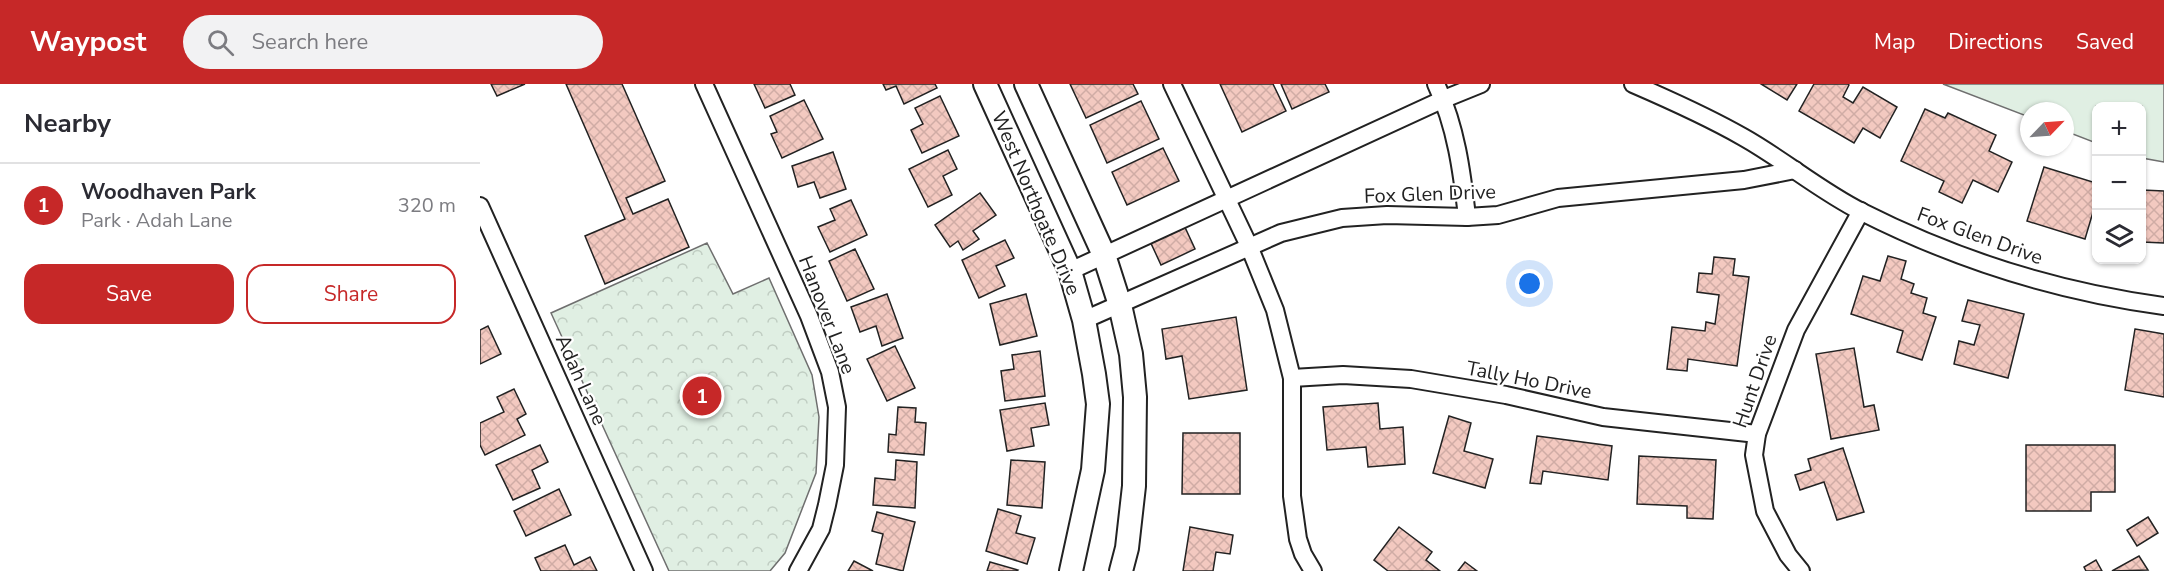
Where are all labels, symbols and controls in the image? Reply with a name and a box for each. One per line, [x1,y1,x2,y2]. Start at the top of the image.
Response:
search box [183,15,603,69]
text: Waypost [30,23,147,61]
icon: search [204,26,237,59]
text: Search here [252,27,368,57]
text: Map [1874,28,1915,56]
text: Directions [1948,28,2043,56]
text: Saved [2076,28,2134,56]
north arrow [2020,102,2074,156]
map controls [2092,102,2146,264]
button: + [2092,102,2146,156]
text: Nearby [24,106,111,141]
street label: West Northgate Drive [985,107,1087,299]
button: − [2092,156,2146,210]
text: Woodhaven Park [81,177,256,207]
street label: Fox Glen Drive [1364,178,1496,210]
text: 1 [38,192,50,219]
text: 320 m [398,192,456,219]
street label: Fox Glen Drive [1913,201,2047,271]
text: Park · Adah Lane [81,207,232,234]
button: layers [2092,210,2146,264]
street label: Hanover Lane [792,252,862,378]
button: Save [24,264,234,324]
button: Share [246,264,456,324]
your location [1515,269,1544,298]
street label: Adah Lane [549,330,613,430]
street label: Hunt Drive [1726,331,1784,431]
street label: Tally Ho Drive [1464,355,1594,405]
pin: 1 [682,374,722,418]

